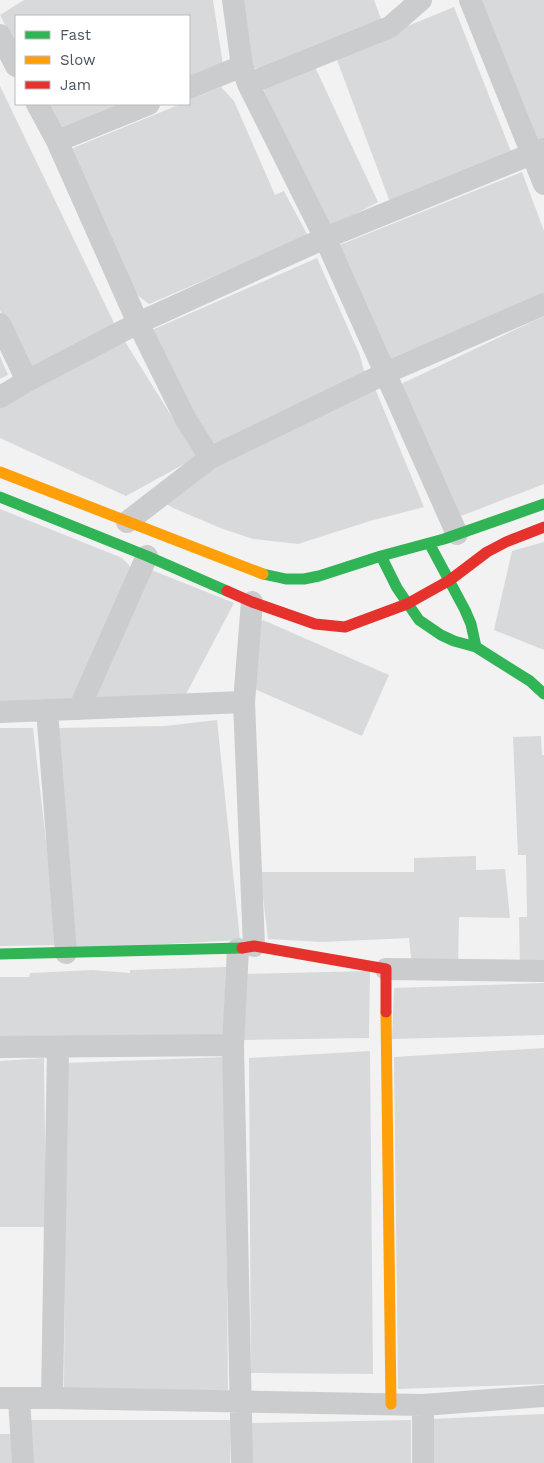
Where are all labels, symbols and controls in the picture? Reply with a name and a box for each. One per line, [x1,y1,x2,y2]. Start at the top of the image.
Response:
legend [15,15,190,105]
text: Fast [60,26,92,44]
text: Slow [60,51,96,69]
text: Jam [60,76,91,94]

